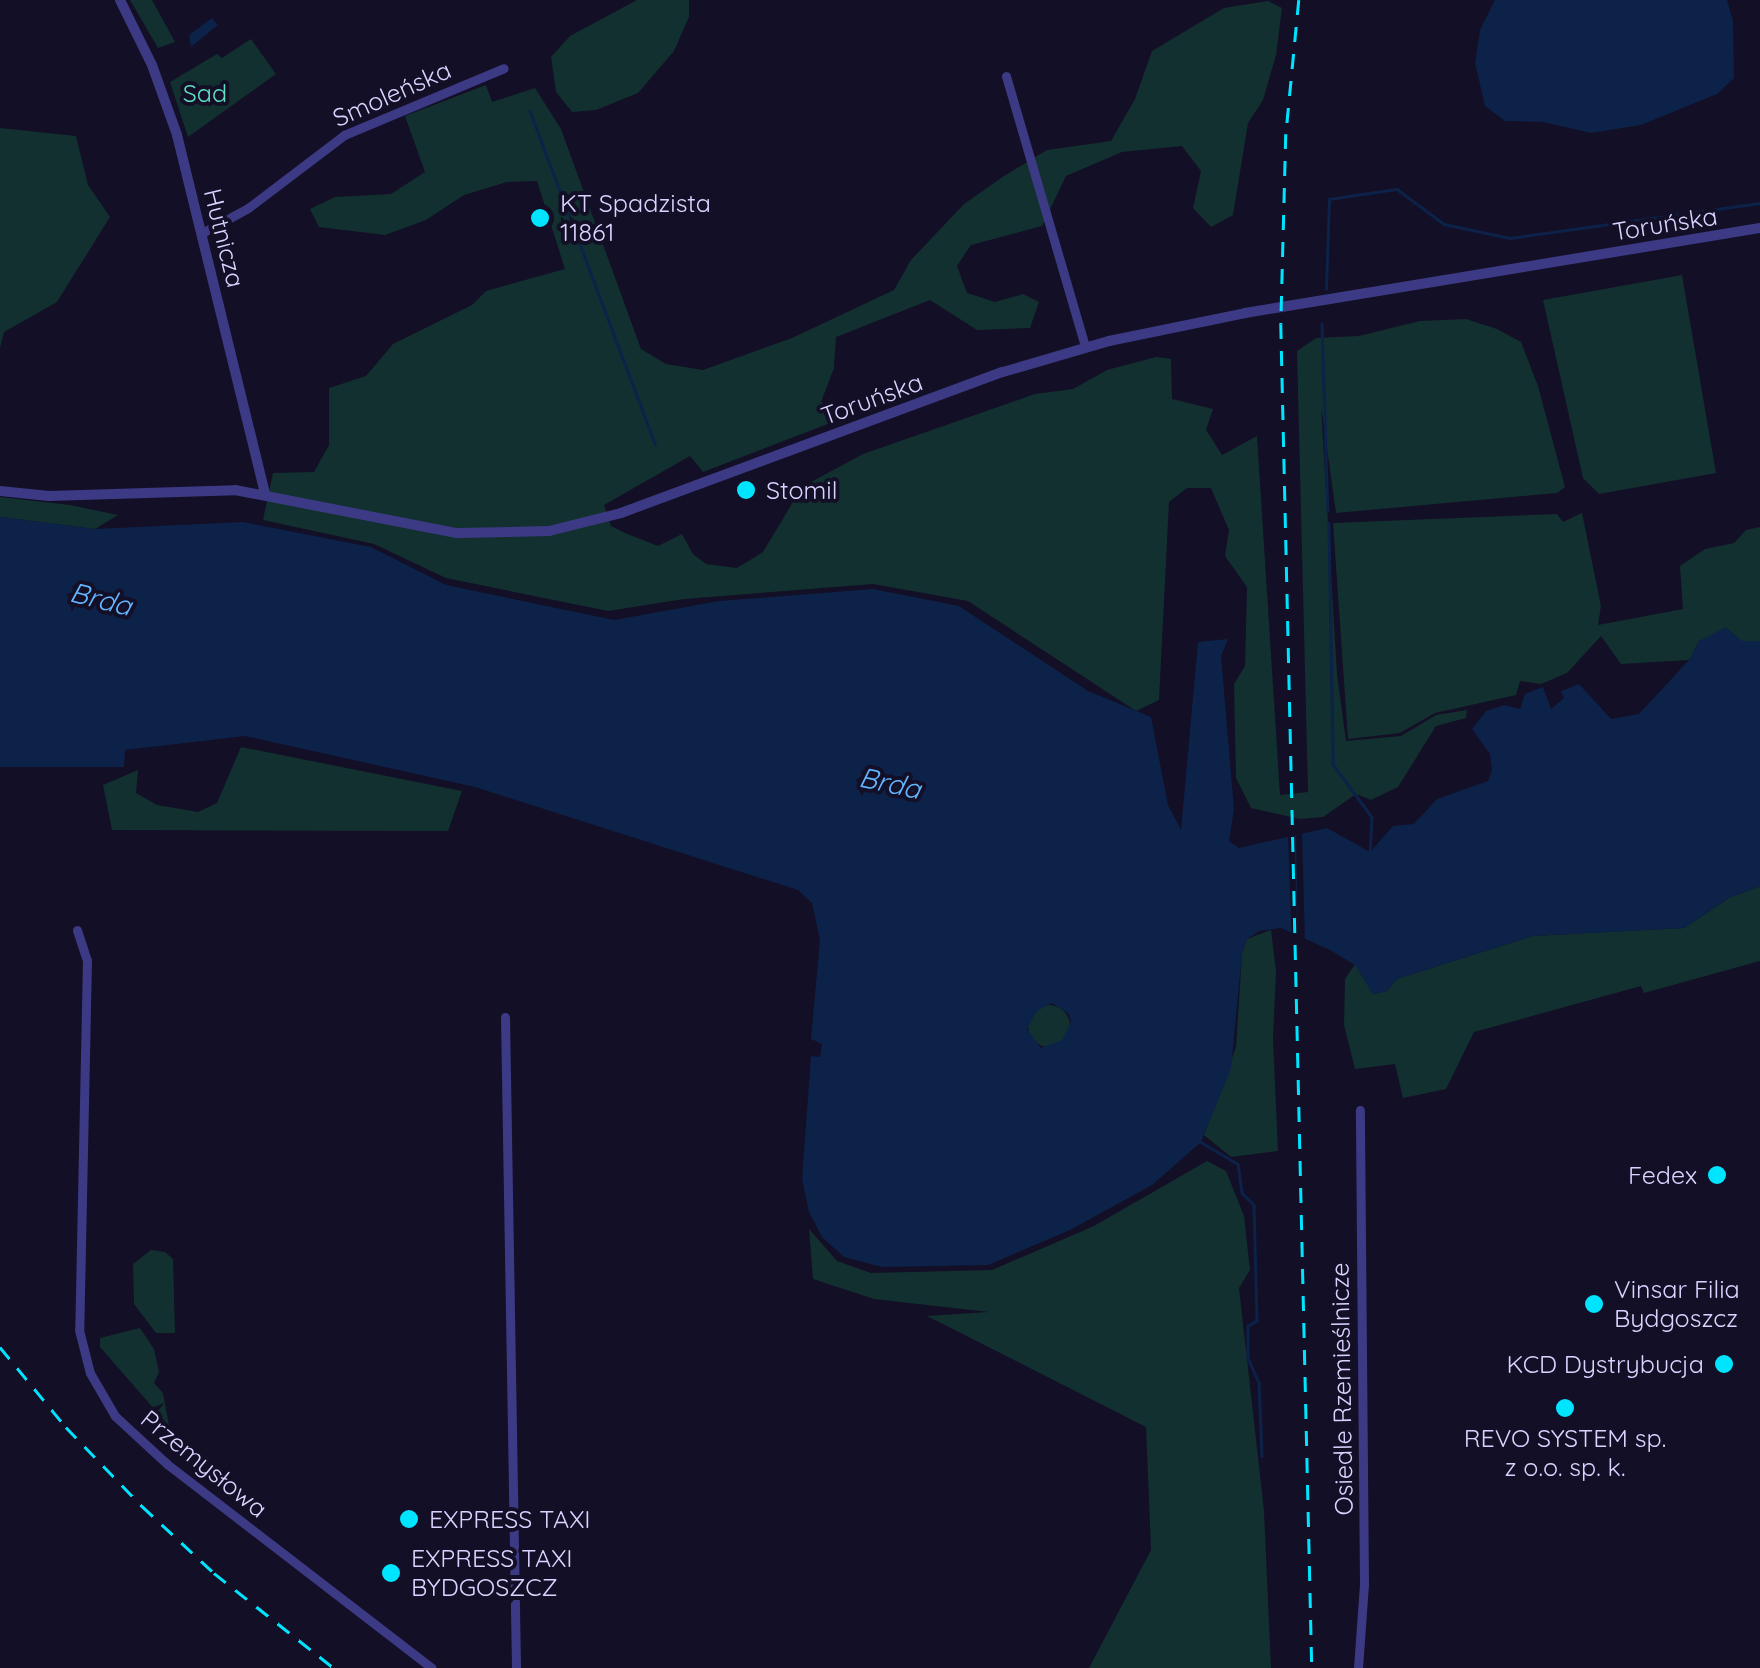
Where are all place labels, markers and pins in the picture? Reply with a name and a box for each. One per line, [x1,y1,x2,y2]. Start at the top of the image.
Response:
place label: KT Spadzista 11861 [560,189,711,248]
marker: KT Spadzista 11861 [529,207,551,229]
place label: Stomil [766,475,837,505]
marker: Stomil [735,479,757,501]
place label: Fedex [1628,1160,1697,1190]
marker: Fedex [1706,1164,1728,1186]
place label: Vinsar Filia Bydgoszcz [1614,1275,1740,1334]
marker: Vinsar Filia Bydgoszcz [1583,1293,1605,1315]
place label: KCD Dystrybucja [1507,1349,1704,1379]
marker: KCD Dystrybucja [1713,1353,1735,1375]
marker: REVO SYSTEM sp. z o.o. sp. k. [1554,1397,1576,1419]
place label: REVO SYSTEM sp. z o.o. sp. k. [1464,1424,1666,1483]
place label: EXPRESS TAXI [429,1504,591,1534]
marker: EXPRESS TAXI [398,1508,420,1530]
place label: EXPRESS TAXI BYDGOSZCZ [411,1544,573,1603]
marker: EXPRESS TAXI BYDGOSZCZ [380,1562,402,1584]

